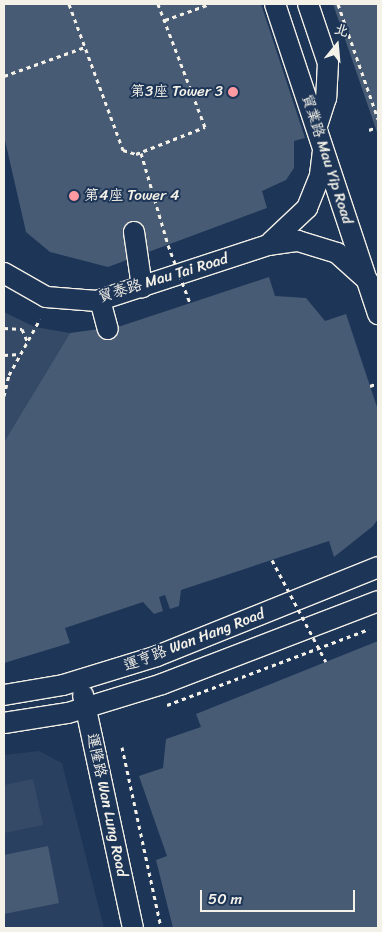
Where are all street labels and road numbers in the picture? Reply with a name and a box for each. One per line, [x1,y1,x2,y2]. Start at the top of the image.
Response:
street label: 貿業路 Mau Yip Road [297,91,357,227]
street label: 貿泰路 Mau Tai Road [96,250,230,306]
street label: 運亨路 Wan Hang Road [121,605,267,675]
street label: 運隆路 Wan Lung Road [83,731,131,879]

